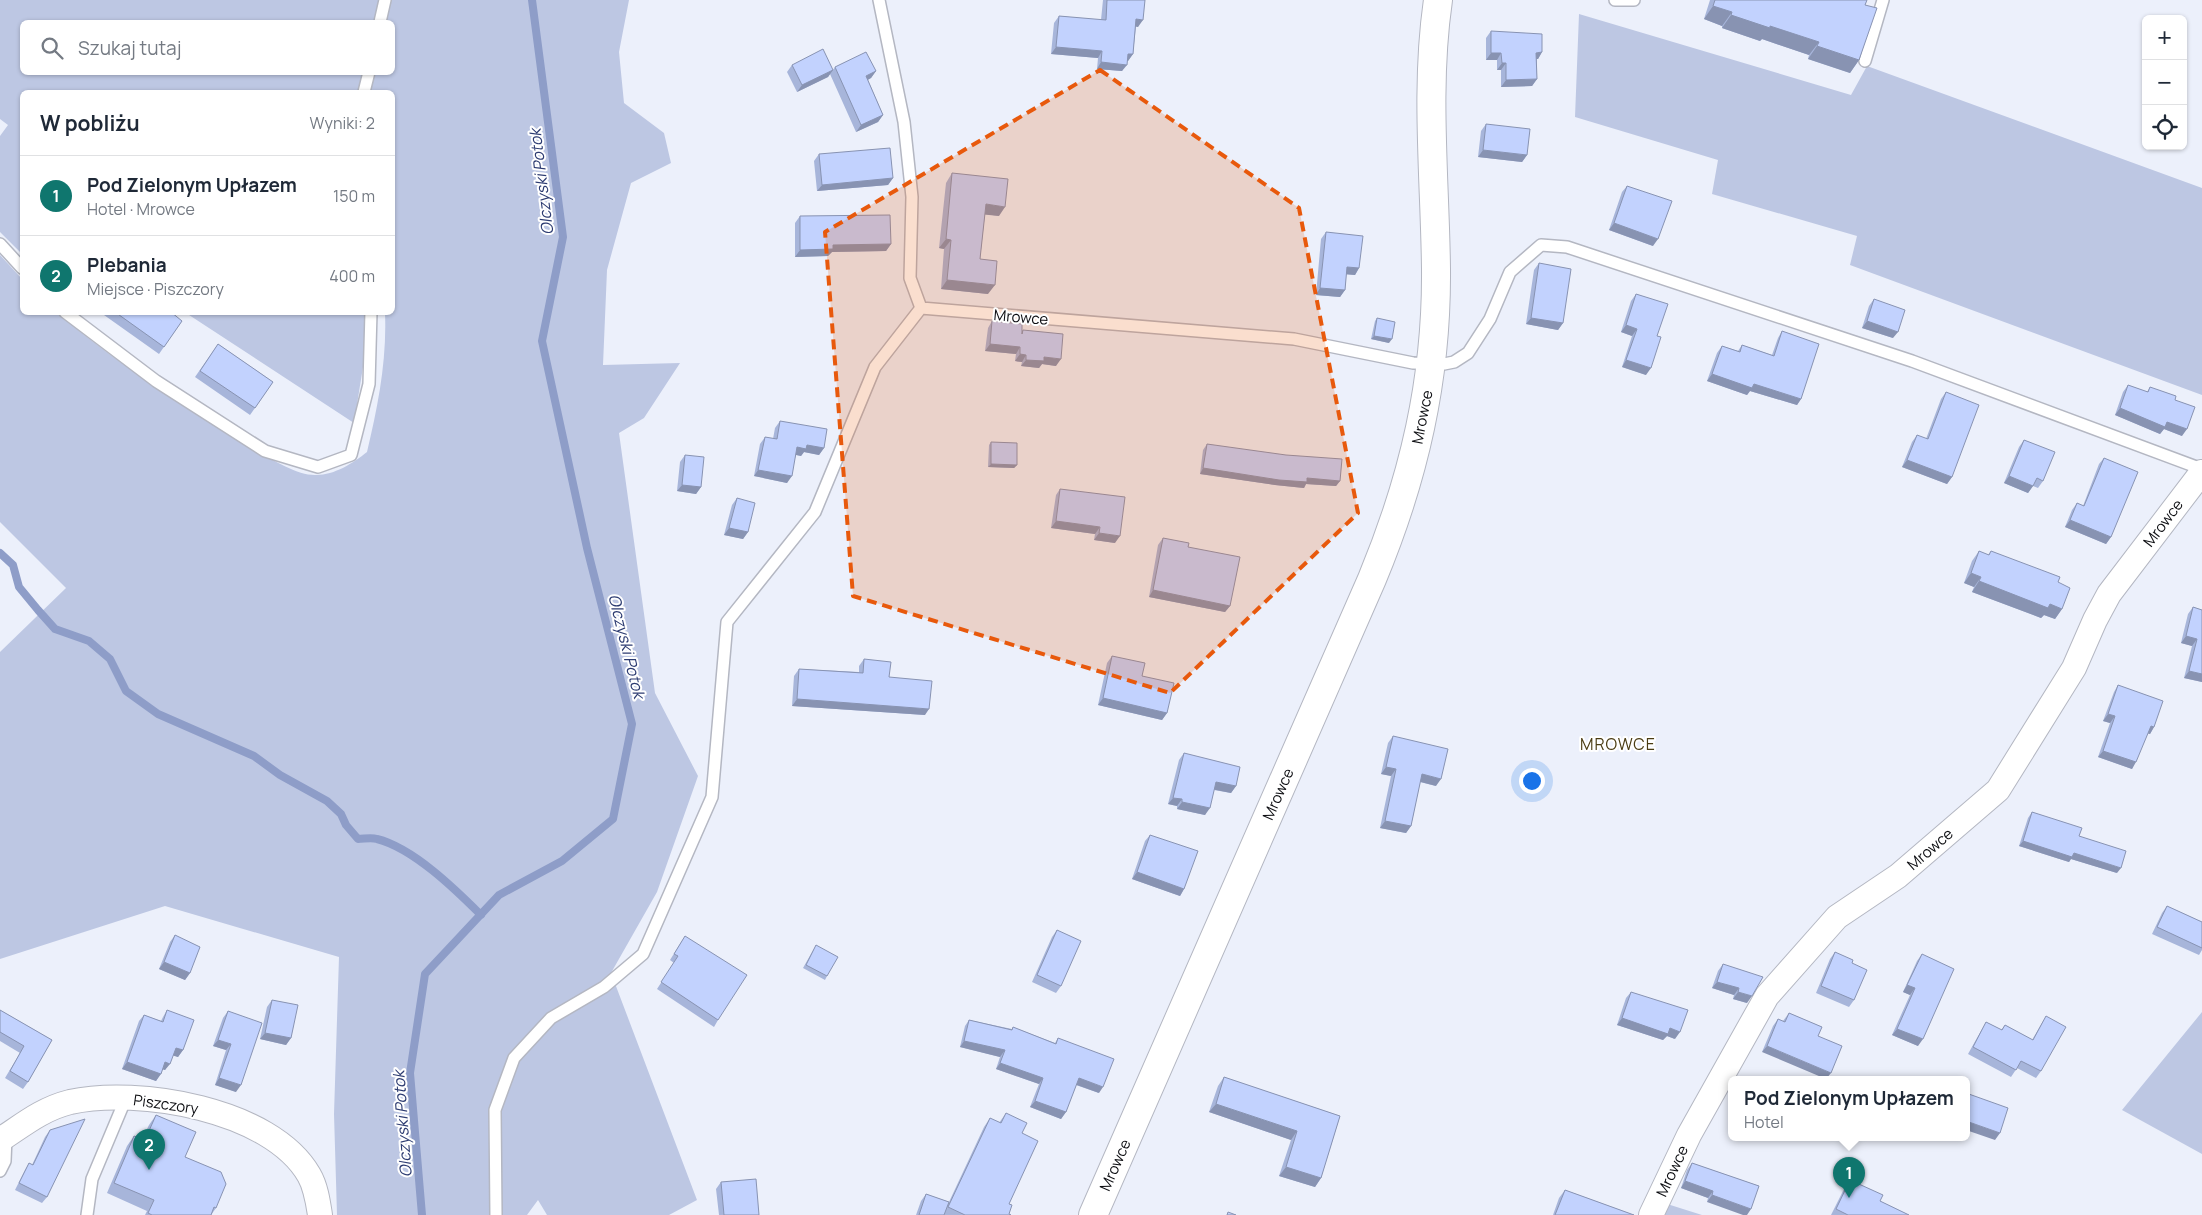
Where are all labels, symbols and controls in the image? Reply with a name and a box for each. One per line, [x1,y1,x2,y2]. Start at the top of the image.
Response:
map controls [2142,15,2187,150]
button: + [2142,15,2187,60]
search box [20,20,395,75]
icon: search [38,34,66,62]
text: Szukaj tutaj [78,35,181,61]
button: − [2142,60,2187,105]
button: locate [2142,105,2187,150]
text: W pobliżu [40,109,140,137]
text: Wyniki: 2 [310,112,375,134]
water label: Olczyski Potok [523,126,558,236]
text: Pod Zielonym Upłazem [87,172,297,198]
text: 1 [52,185,60,207]
text: 150 m [333,185,375,207]
text: Hotel · Mrowce [87,198,195,220]
text: Plebania [87,252,167,278]
text: 2 [51,265,61,287]
text: 400 m [329,265,375,287]
text: Miejsce · Piszczory [87,278,224,300]
street label: Mrowce [993,304,1049,330]
street label: Mrowce [1406,388,1438,446]
street label: Mrowce [2138,495,2188,551]
water label: Olczyski Potok [603,592,651,702]
district label: MROWCE [1580,733,1656,755]
street label: Mrowce [1257,765,1299,823]
your location [1519,768,1545,794]
street label: Mrowce [1903,823,1958,875]
water label: Olczyski Potok [387,1068,417,1178]
popup [1728,1076,1970,1141]
text: Pod Zielonym Upłazem [1744,1085,1954,1111]
street label: Piszczory [132,1089,200,1119]
text: Hotel [1744,1111,1784,1133]
pin: 2 [133,1129,165,1170]
street label: Mrowce [1094,1136,1136,1194]
street label: Mrowce [1651,1142,1693,1200]
pin: 1 [1833,1157,1865,1198]

